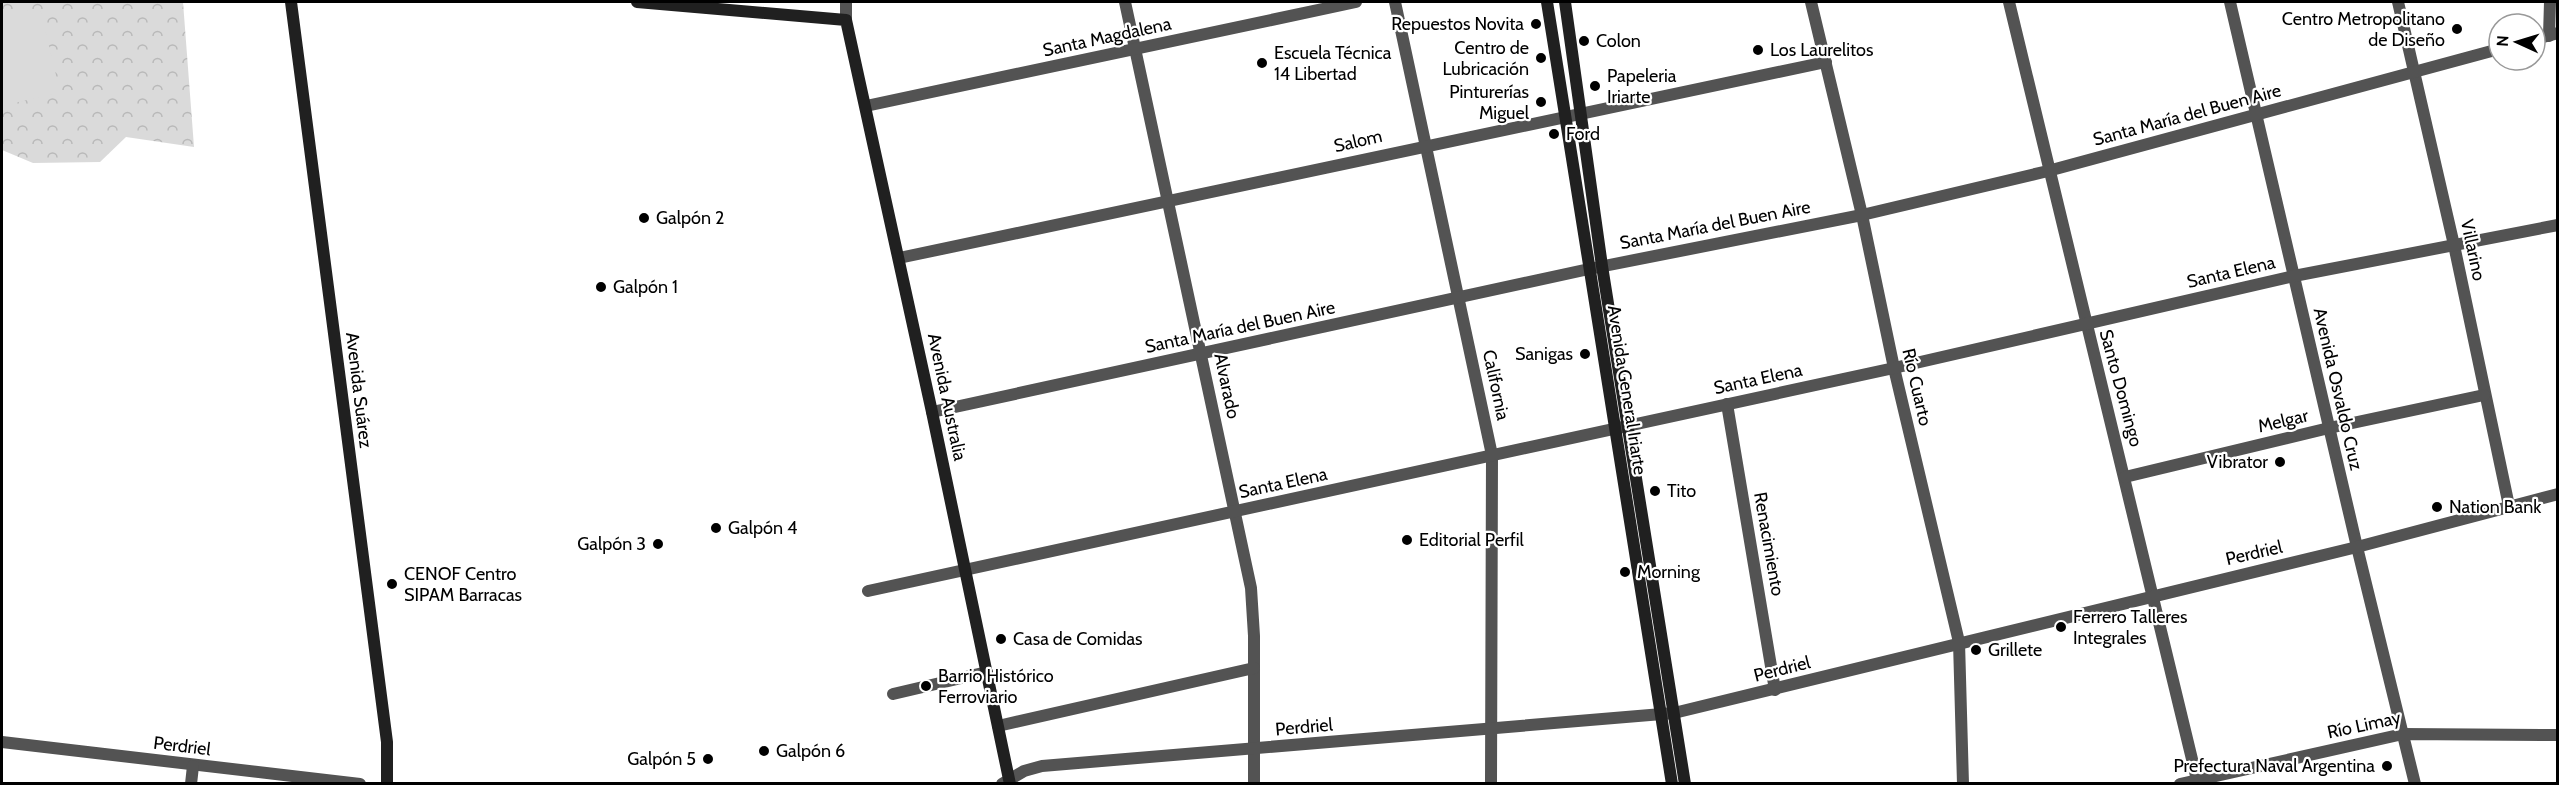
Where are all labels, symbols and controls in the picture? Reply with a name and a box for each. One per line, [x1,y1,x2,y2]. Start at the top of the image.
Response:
place label: Centro Metropolitano de Diseño [2282,8,2445,51]
north arrow [2487,12,2547,72]
street label: Santa Magdalena [1041,13,1174,61]
place label: Repuestos Novita [1391,13,1524,35]
marker: Repuestos Novita [1529,17,1543,31]
marker: Centro Metropolitano de Diseño [2450,22,2464,36]
place label: Colon [1596,30,1641,52]
marker: Colon [1577,34,1591,48]
text: N [2493,35,2512,47]
place label: Centro de Lubricación [1442,37,1529,80]
place label: Los Laurelitos [1770,39,1873,61]
place label: Escuela Técnica 14 Libertad [1274,42,1392,85]
marker: Los Laurelitos [1751,43,1765,57]
marker: Centro de Lubricación [1534,51,1548,65]
marker: Escuela Técnica 14 Libertad [1255,56,1269,70]
place label: Papeleria Iriarte [1607,65,1677,108]
marker: Papeleria Iriarte [1588,79,1602,93]
street label: Santa María del Buen Aire [2091,79,2283,151]
place label: Pinturerías Miguel [1449,81,1530,124]
marker: Pinturerías Miguel [1534,95,1548,109]
place label: Ford [1566,123,1600,145]
street label: Salom [1332,125,1384,157]
marker: Ford [1547,127,1561,141]
street label: Santa María del Buen Aire [1618,196,1812,254]
place label: Galpón 2 [656,207,724,229]
marker: Galpón 2 [637,211,651,225]
street label: Villarino [2456,217,2490,283]
street label: Santa Elena [2185,251,2278,293]
place label: Galpón 1 [613,276,678,298]
marker: Galpón 1 [594,280,608,294]
street label: Santa María del Buen Aire [1143,296,1337,358]
street label: Avenida General Iriarte [1603,304,1651,476]
street label: Avenida Osvaldo Cruz [2309,306,2368,473]
street label: Santo Domingo [2095,327,2147,449]
street label: Avenida Suárez [341,331,377,450]
street label: Avenida Australia [923,331,971,463]
place label: Sanigas [1515,343,1573,365]
street label: Río Cuarto [1897,346,1937,428]
marker: Sanigas [1578,347,1592,361]
street label: California [1478,348,1514,423]
street label: Alvarado [1209,351,1245,421]
street label: Santa Elena [1712,359,1805,399]
street label: Melgar [2256,404,2311,437]
place label: Vibrator [2207,451,2268,473]
marker: Vibrator [2273,455,2287,469]
street label: Santa Elena [1237,463,1330,503]
place label: Tito [1667,480,1696,502]
marker: Tito [1648,484,1662,498]
street label: Renacimiento [1749,490,1789,598]
place label: Nation Bank [2449,496,2542,518]
marker: Nation Bank [2430,500,2444,514]
place label: Galpón 4 [728,517,797,539]
marker: Galpón 4 [709,521,723,535]
place label: Editorial Perfil [1419,529,1525,551]
place label: Galpón 3 [577,533,646,555]
marker: Editorial Perfil [1400,533,1414,547]
street label: Perdriel [2223,536,2285,570]
marker: Galpón 3 [651,537,665,551]
place label: Morning [1637,561,1701,583]
place label: CENOF Centro SIPAM Barracas [404,563,522,606]
marker: Morning [1618,565,1632,579]
marker: CENOF Centro SIPAM Barracas [385,577,399,591]
place label: Ferrero Talleres Integrales [2073,606,2187,649]
marker: Ferrero Talleres Integrales [2054,620,2068,634]
place label: Casa de Comidas [1013,628,1143,650]
marker: Casa de Comidas [994,632,1008,646]
place label: Grillete [1988,639,2042,661]
marker: Grillete [1969,643,1983,657]
street label: Perdriel [1751,651,1813,687]
place label: Barrio Histórico Ferroviario [938,665,1054,708]
marker: Barrio Histórico Ferroviario [919,679,933,693]
street label: Río Limay [2325,706,2403,744]
street label: Perdriel [1274,713,1334,740]
street label: Perdriel [152,732,213,761]
place label: Galpón 6 [776,740,845,762]
marker: Galpón 6 [757,744,771,758]
place label: Galpón 5 [627,748,696,770]
marker: Galpón 5 [701,752,715,766]
place label: Prefectura Naval Argentina [2173,755,2375,777]
marker: Prefectura Naval Argentina [2380,759,2394,773]

